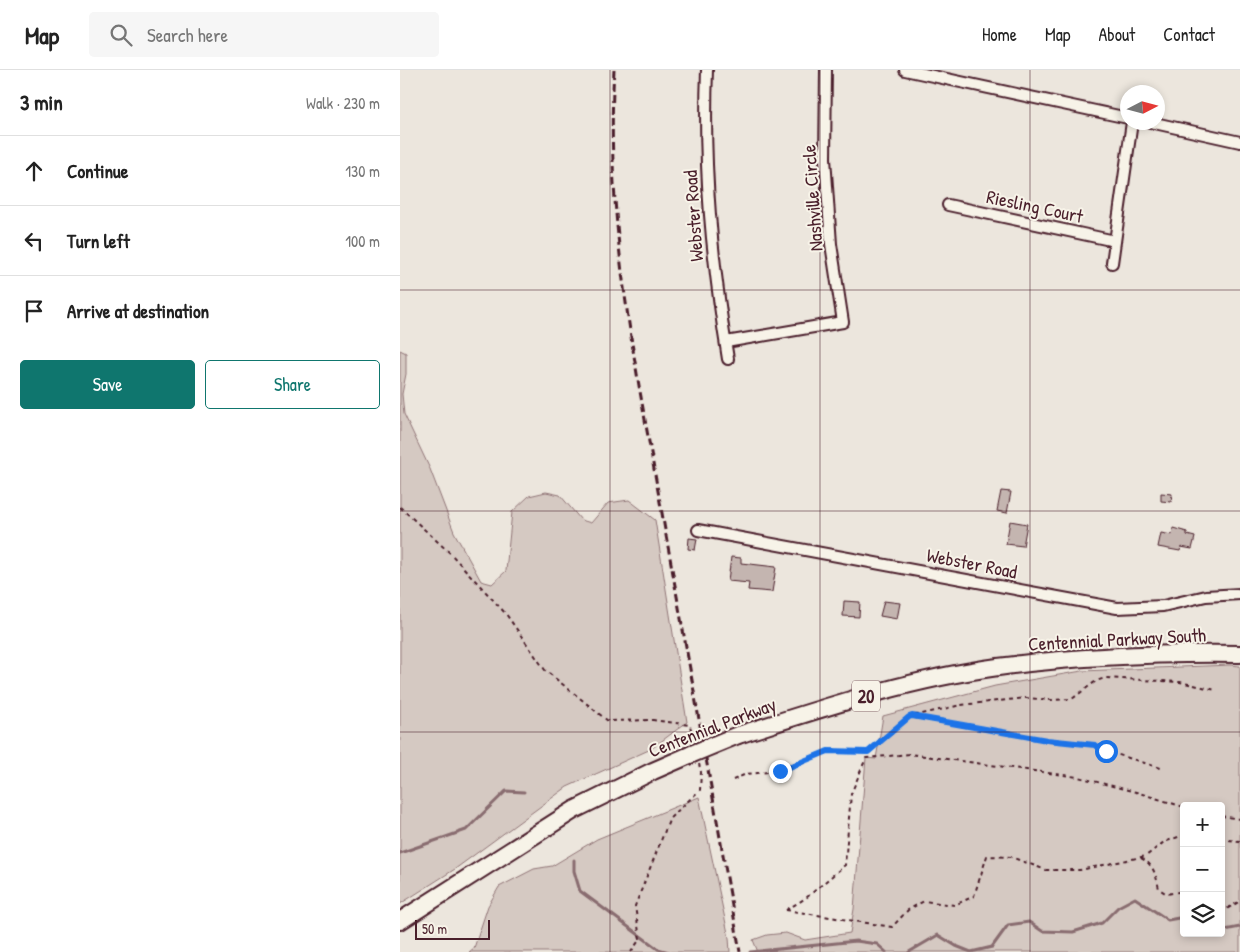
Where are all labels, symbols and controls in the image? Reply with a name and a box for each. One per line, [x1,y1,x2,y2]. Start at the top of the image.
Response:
search box [89,12,439,57]
text: Map [25,19,59,51]
icon: search [107,21,135,49]
text: Search here [147,22,228,48]
text: Home [982,22,1017,47]
text: Map [1045,22,1070,47]
text: About [1098,22,1135,47]
text: Contact [1163,22,1215,47]
north arrow [1120,85,1165,130]
text: 3 min [20,88,63,117]
text: Walk · 230 m [306,92,380,114]
street label: Nashville Circle [795,143,829,252]
icon: ahead [20,157,48,185]
text: Continue [67,158,128,184]
text: 130 m [345,160,380,182]
street label: Webster Road [677,169,709,262]
street label: Riesling Court [984,183,1086,229]
icon: left [20,227,48,255]
text: Turn left [67,228,130,254]
text: 100 m [345,230,380,252]
icon: arrive [20,297,48,325]
text: Arrive at destination [67,298,209,324]
button: Save [20,360,195,409]
button: Share [205,360,380,409]
street label: Webster Road [925,542,1020,585]
street label: Centennial Parkway South [1027,621,1207,657]
road number: 20 [852,680,880,712]
street label: Centennial Parkway [644,691,780,763]
route start [1095,740,1118,763]
route end [769,760,792,783]
map controls [1180,802,1225,937]
button: + [1180,802,1225,847]
button: − [1180,847,1225,892]
button: layers [1180,892,1225,937]
scale bar [415,917,490,940]
text: 50 m [422,919,447,938]

